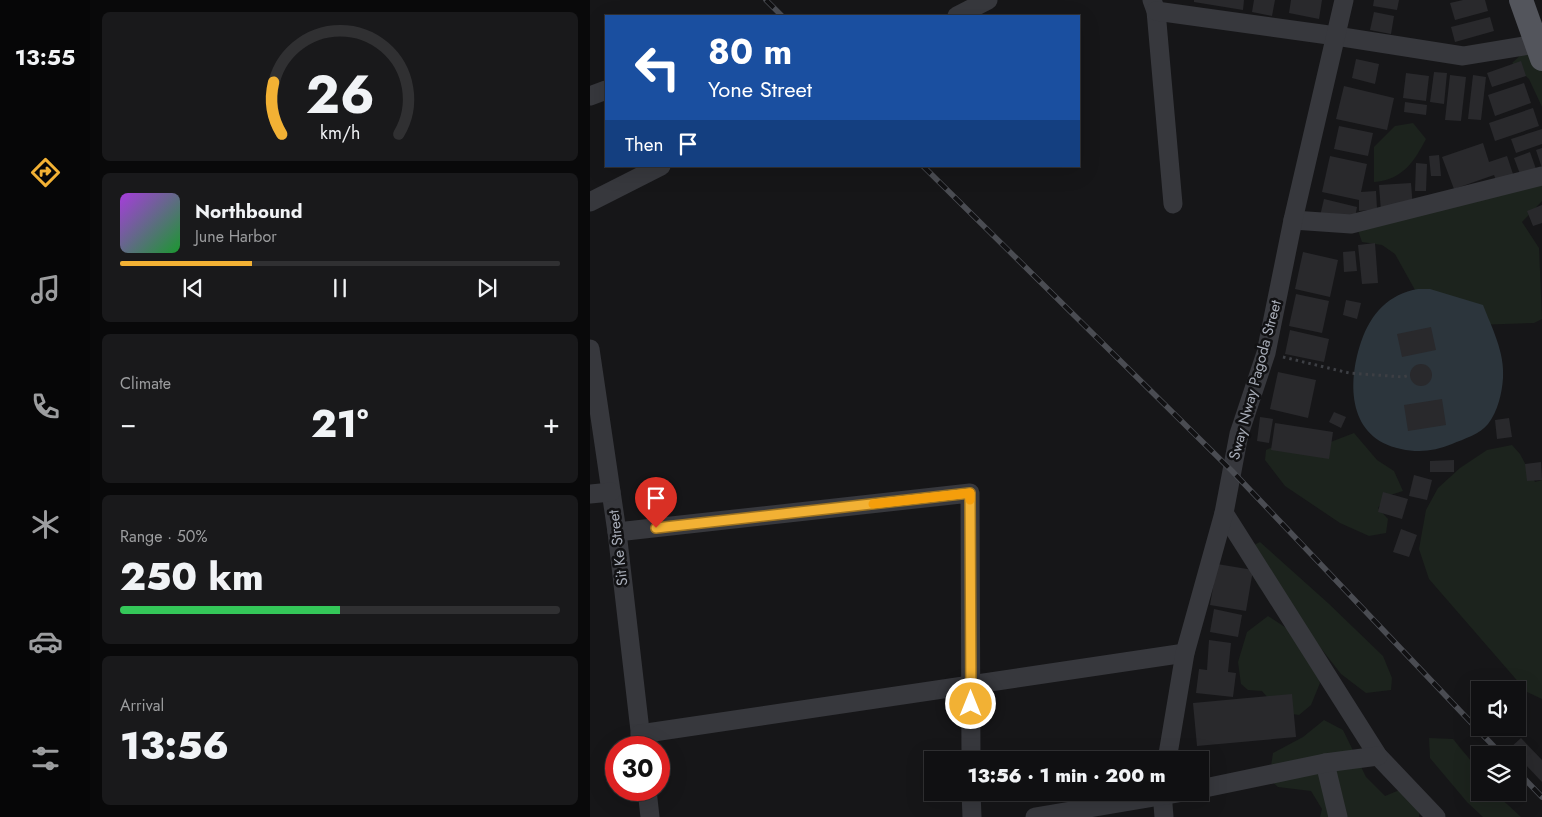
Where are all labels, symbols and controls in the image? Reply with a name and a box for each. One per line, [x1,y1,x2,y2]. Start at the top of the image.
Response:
text: 80 m [708,27,792,77]
icon: left [625,35,690,100]
text: 13:55 [15,41,75,73]
text: 26 [306,57,374,133]
text: Yone Street [708,73,812,105]
text: km/h [320,120,360,146]
icon: arrive [674,130,702,158]
text: Then [625,131,664,158]
icon: directions [28,155,63,190]
text: Northbound [195,198,302,225]
text: June Harbor [195,225,277,248]
icon: music [28,272,63,307]
icon: previous [179,274,207,302]
icon: pause [326,274,354,302]
icon: next [473,274,501,302]
street label: Sway Nway Pagoda Street [1223,297,1287,462]
text: Climate [120,372,171,395]
icon: phone [28,389,63,424]
text: 21° [311,396,368,451]
text: − [120,403,137,444]
text: + [543,403,560,444]
pin [635,477,677,528]
icon: arrive [642,484,670,512]
icon: climate [28,507,63,542]
street label: Sit Ke Street [602,508,634,587]
text: Range · 50% [120,525,207,548]
text: 250 km [120,549,264,604]
icon: car [28,624,63,659]
position arrow [944,677,996,729]
map controls [1471,681,1526,801]
button: sound [1471,681,1526,736]
text: Arrival [120,694,164,717]
text: 13:56 [120,718,229,773]
speed limit sign: 30 [605,736,670,801]
icon: filters [28,741,63,776]
button: layers [1471,746,1526,801]
text: 13:56 · 1 min · 200 m [967,762,1166,789]

